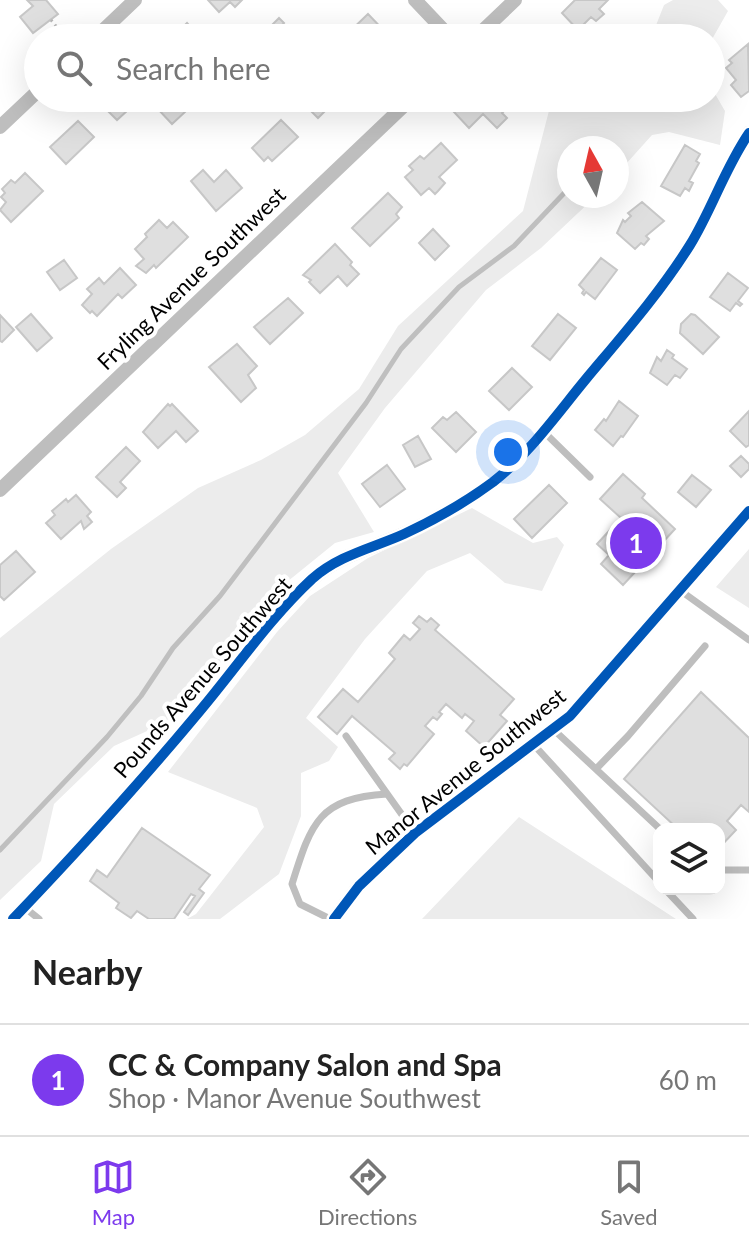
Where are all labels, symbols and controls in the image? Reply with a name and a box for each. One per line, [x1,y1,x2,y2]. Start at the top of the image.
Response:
search box [24,24,725,112]
icon: search [52,46,96,90]
text: Search here [116,50,271,86]
north arrow [557,136,629,208]
street label: Fryling Avenue Southwest [91,181,291,375]
your location [488,432,528,472]
pin: 1 [610,513,662,573]
street label: Pounds Avenue Southwest [107,571,297,783]
street label: Manor Avenue Southwest [360,682,571,860]
map controls [653,823,725,895]
button: layers [653,823,725,895]
text: Nearby [32,951,143,992]
text: CC & Company Salon and Spa [108,1046,502,1082]
text: 1 [50,1064,66,1096]
text: 60 m [659,1064,717,1096]
text: Shop · Manor Avenue Southwest [108,1082,481,1114]
tab: Map [91,1155,135,1230]
tab: Directions [318,1155,417,1230]
tab: Saved [600,1155,658,1230]

